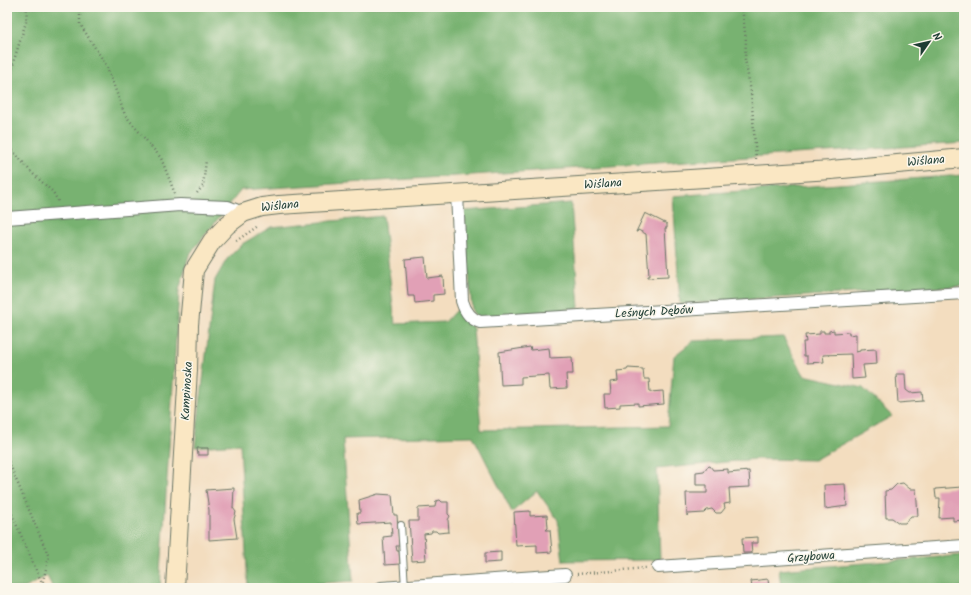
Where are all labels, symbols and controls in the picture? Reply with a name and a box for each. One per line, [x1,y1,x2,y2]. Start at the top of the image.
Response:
north arrow [909,22,949,62]
text: N [927,29,946,45]
street label: Wiślana [906,150,946,172]
street label: Wiślana [583,173,623,195]
street label: Wiślana [260,195,300,217]
street label: Leśnych Dębów [614,300,695,324]
street label: Kampinoska [176,361,198,421]
street label: Grzybowa [787,546,836,568]

